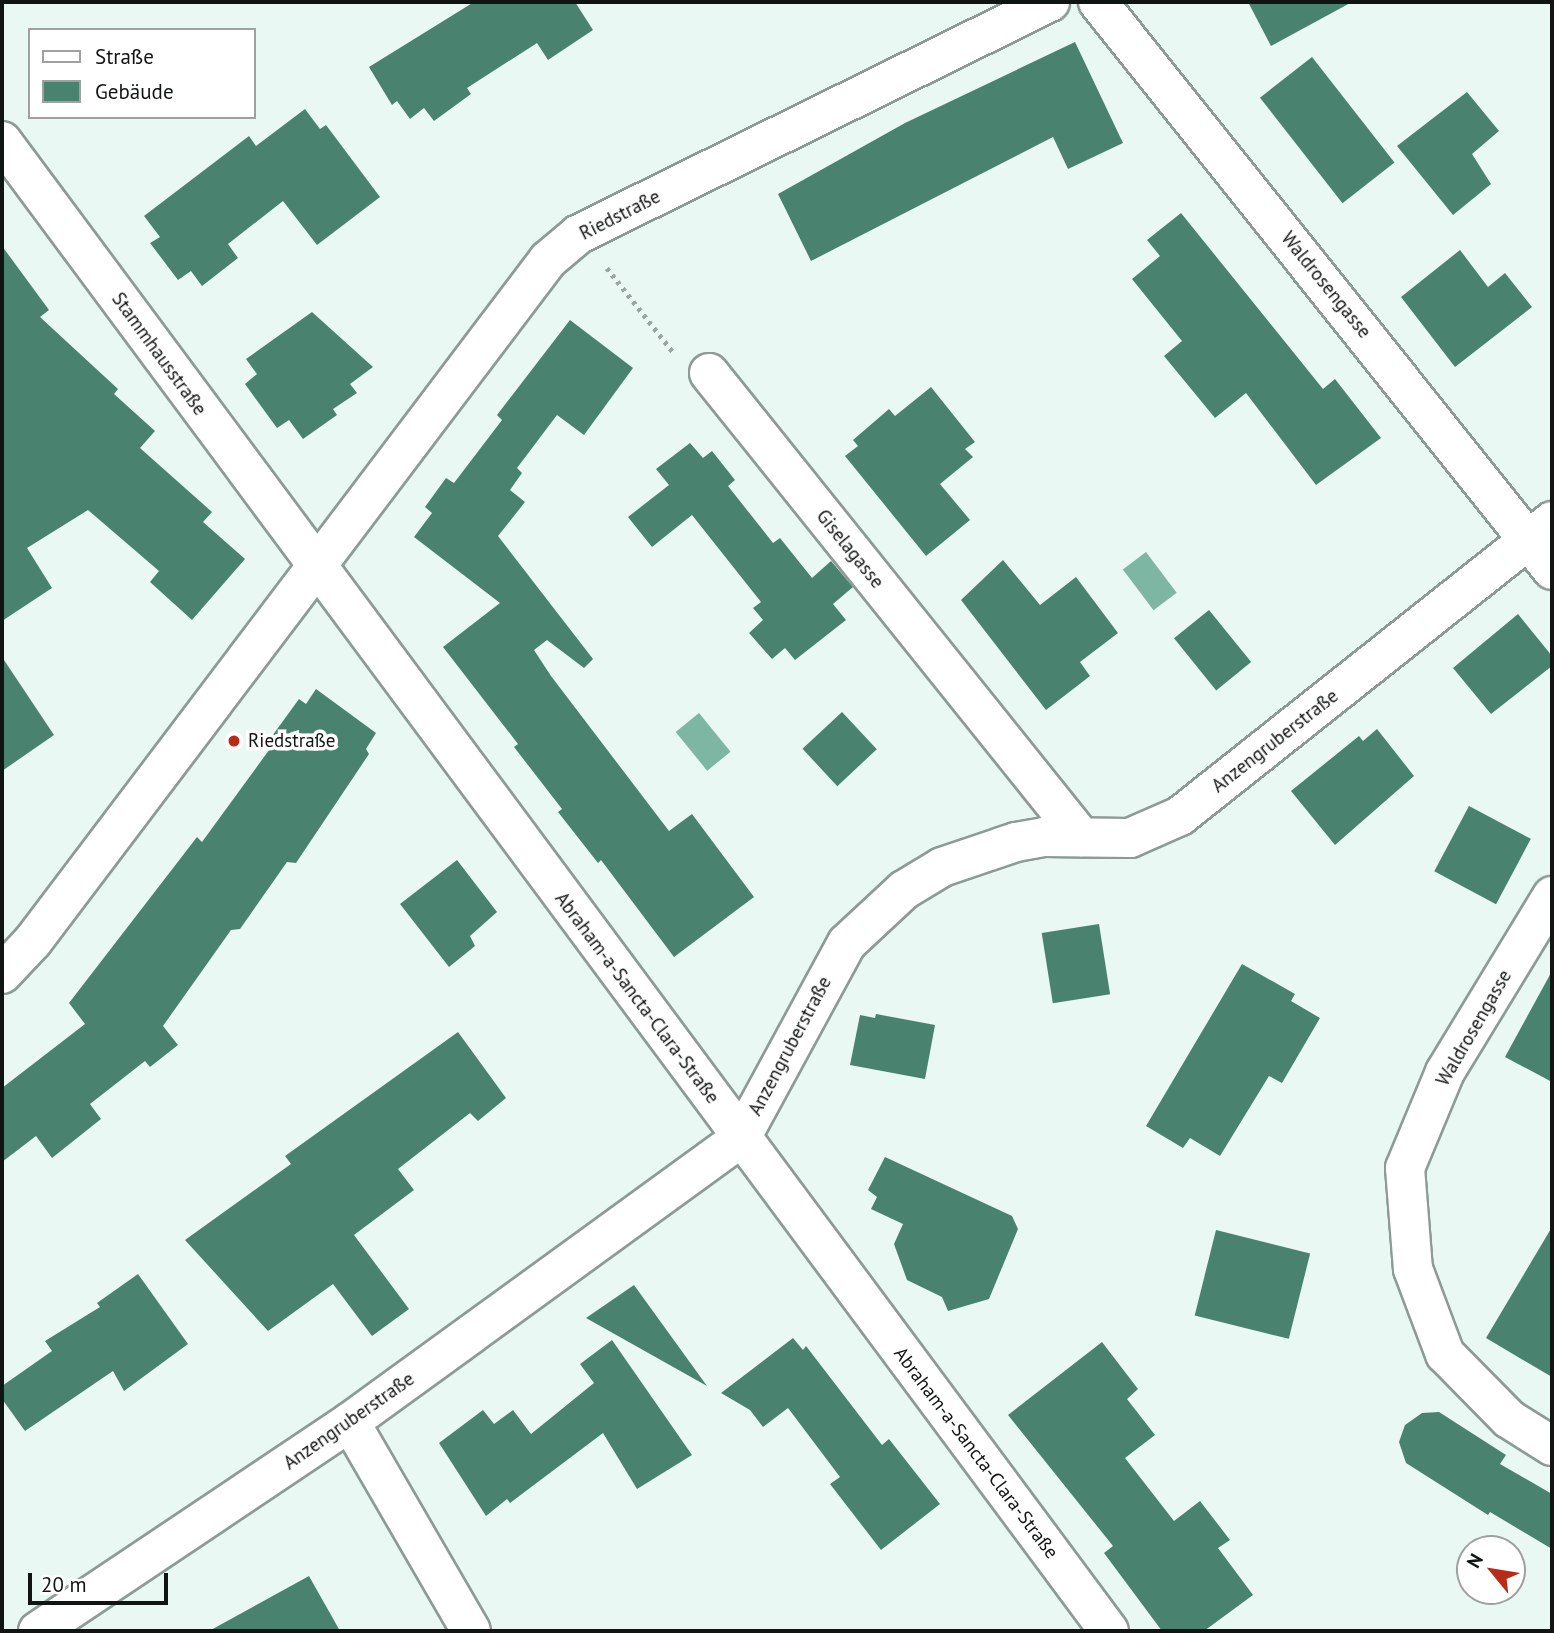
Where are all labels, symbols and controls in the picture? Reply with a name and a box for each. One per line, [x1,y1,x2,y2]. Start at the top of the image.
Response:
legend [28,28,256,119]
text: Straße [95,43,154,70]
text: Gebäude [95,78,174,105]
street label: Riedstraße [576,185,664,245]
street label: Waldrosengasse [1276,227,1376,343]
street label: Stammhausstraße [107,288,211,420]
street label: Giselagasse [811,505,889,593]
street label: Anzengruberstraße [1207,685,1343,797]
place label: Riedstraße [248,730,335,752]
marker: Riedstraße [226,733,242,749]
street label: Abraham-a-Sancta-Clara-Straße [550,888,724,1108]
street label: Waldrosengasse [1432,966,1516,1090]
street label: Anzengruberstraße [744,973,836,1119]
street label: Abraham-a-Sancta-Clara-Straße [889,1343,1063,1563]
street label: Anzengruberstraße [279,1367,419,1475]
north arrow [1456,1535,1526,1605]
text: N [1461,1549,1488,1572]
scale bar [32,1560,172,1604]
text: 20 m [41,1571,87,1598]

